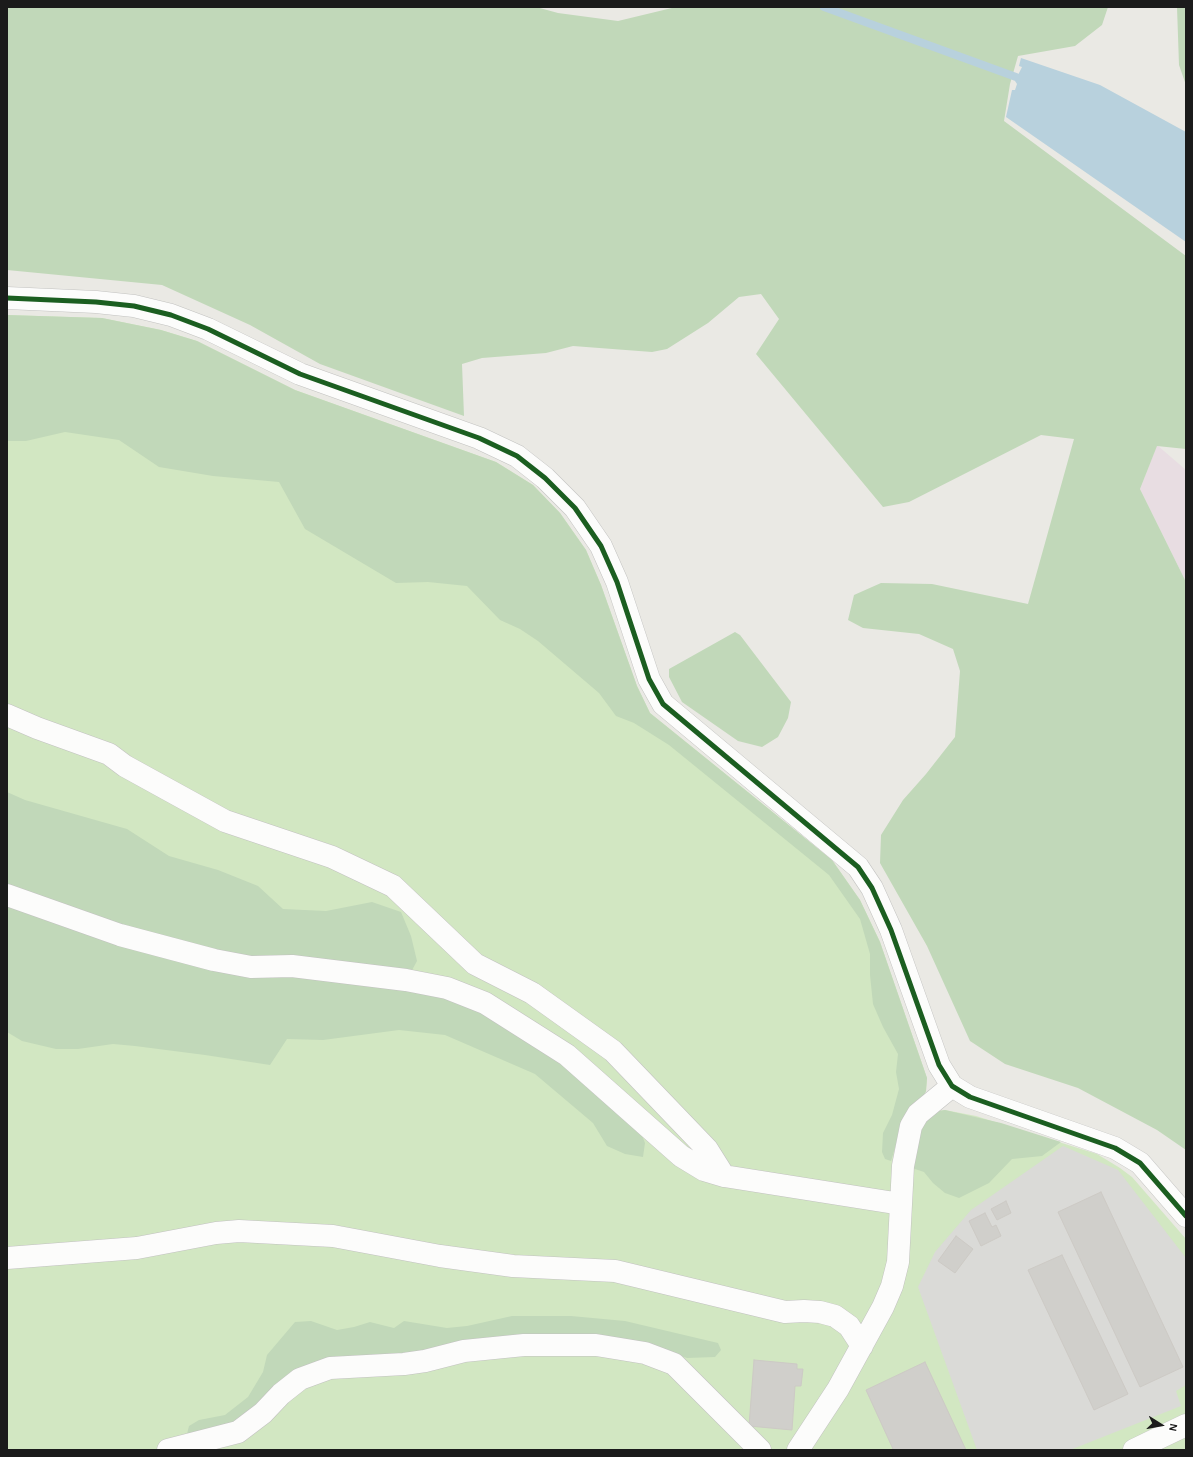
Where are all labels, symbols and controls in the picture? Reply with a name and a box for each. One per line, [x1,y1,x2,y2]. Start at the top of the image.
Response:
north arrow [1141,1405,1181,1445]
text: N [1167,1423,1179,1432]

